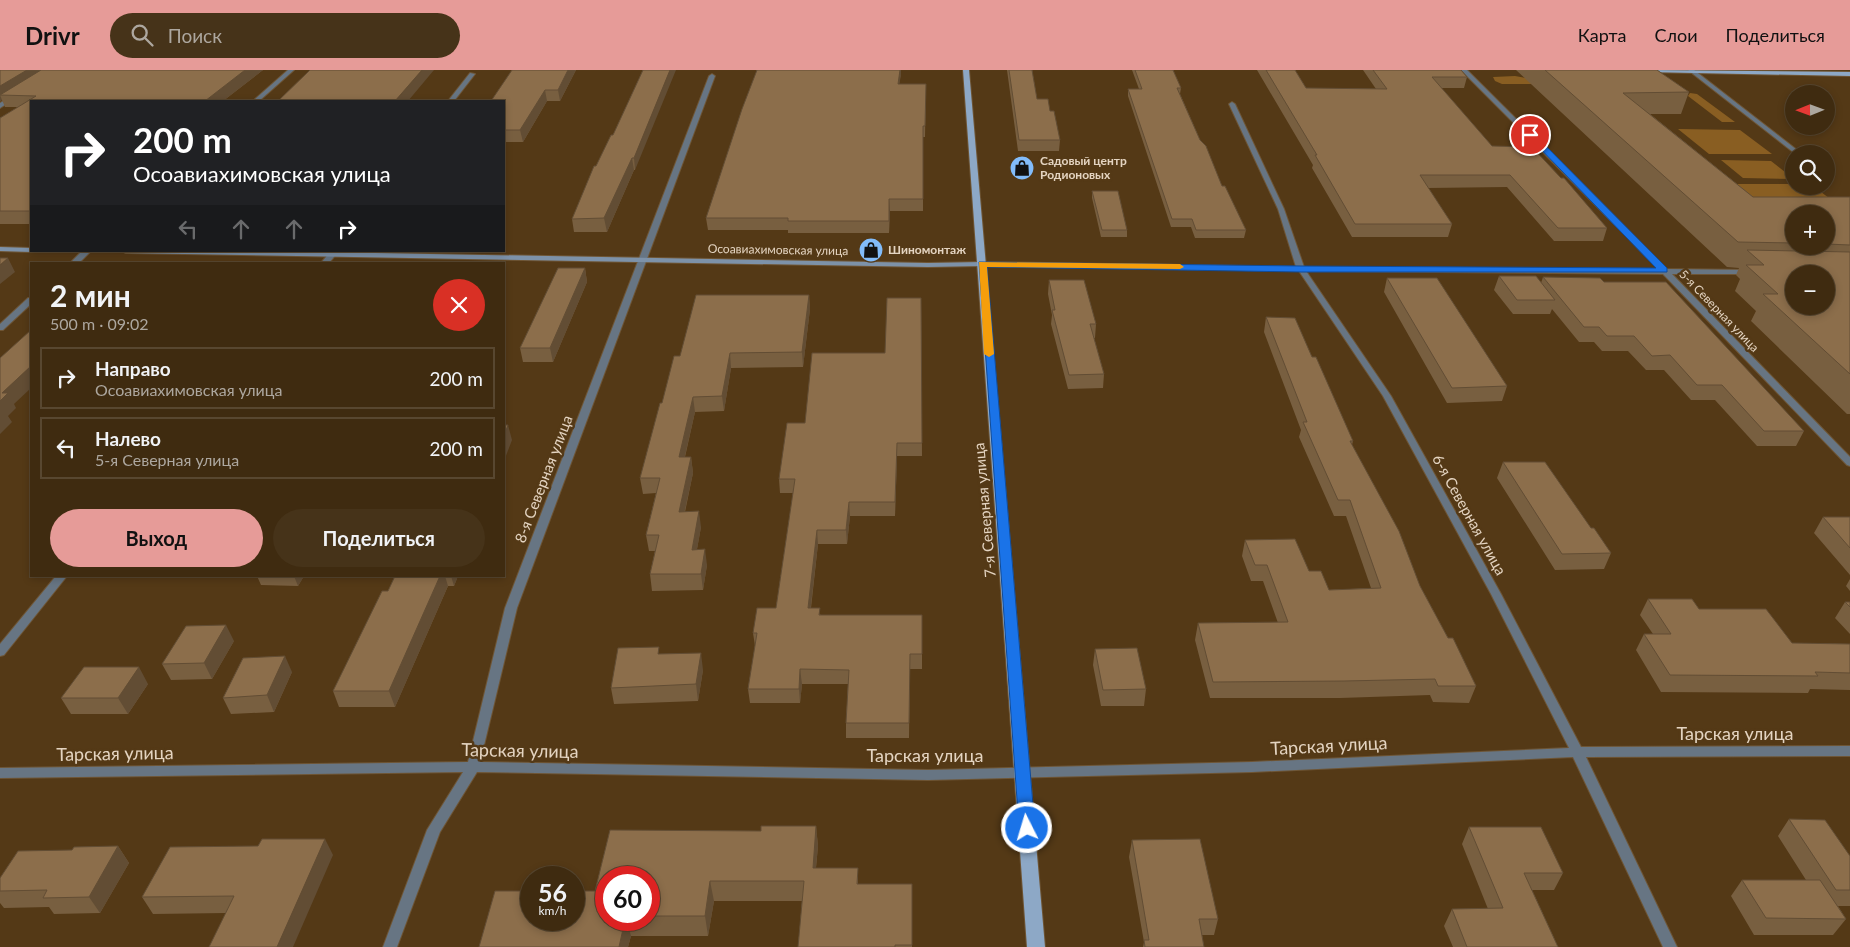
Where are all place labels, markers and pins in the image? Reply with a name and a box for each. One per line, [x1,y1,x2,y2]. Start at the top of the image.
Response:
pin [1509,114,1551,156]
place label: Садовый центр Родионовых [1040,153,1127,182]
shop icon: Садовый центр Родионовых [1009,155,1035,181]
shop icon: Шиномонтаж [858,237,884,263]
place label: Шиномонтаж [888,242,966,257]

